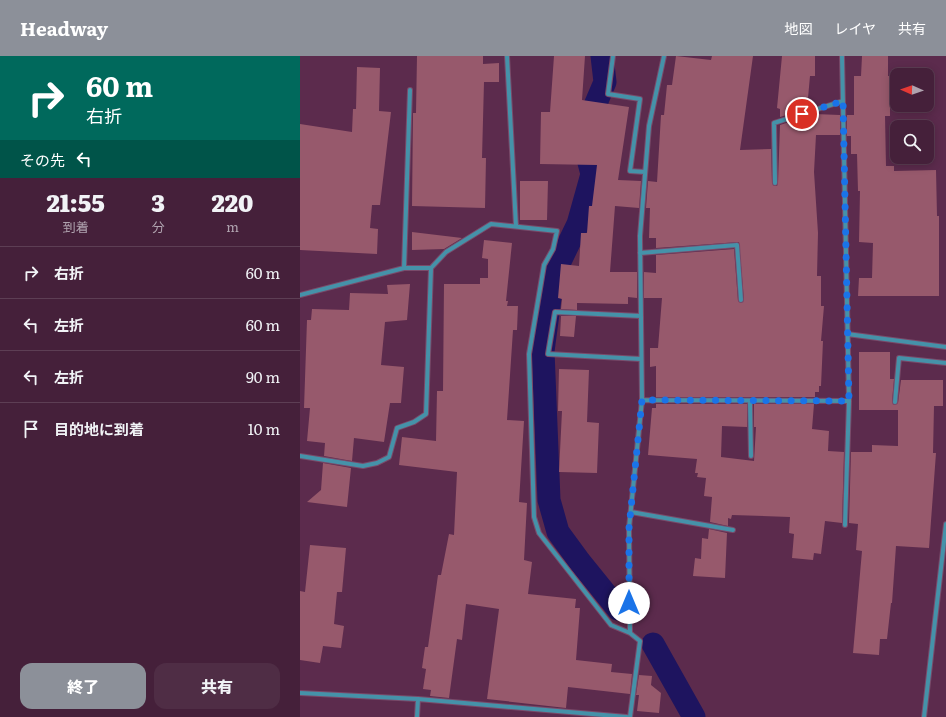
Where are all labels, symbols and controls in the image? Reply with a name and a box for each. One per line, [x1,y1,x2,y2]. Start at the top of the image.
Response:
text: Headway [20,14,108,42]
text: 地図 [784,18,812,38]
text: レイヤ [834,18,876,38]
text: 共有 [898,18,926,38]
text: 60 m [86,64,153,106]
north arrow [890,68,934,112]
map controls [890,68,934,164]
icon: right [20,72,72,124]
pin [785,97,819,131]
text: 右折 [86,102,122,129]
icon: arrive [791,103,813,125]
button: search [890,120,934,164]
text: その先 [20,148,65,171]
icon: left [73,148,95,170]
text: 21:55 [47,184,105,219]
text: 3 [151,184,165,219]
text: 220 [211,184,253,219]
text: 到着 [63,217,89,236]
text: 分 [152,217,165,236]
text: m [226,217,239,236]
text: 右折 [54,261,84,284]
text: 60 m [246,261,280,284]
icon: right [20,262,42,284]
text: 左折 [54,313,84,336]
text: 60 m [246,313,280,336]
icon: left [20,314,42,336]
text: 左折 [54,365,84,388]
text: 90 m [246,365,280,388]
icon: left [20,366,42,388]
text: 目的地に到着 [54,417,144,440]
text: 10 m [248,417,280,440]
icon: arrive [20,418,42,440]
position arrow [608,582,650,624]
button: 終了 [20,663,146,709]
button: 共有 [154,663,280,709]

